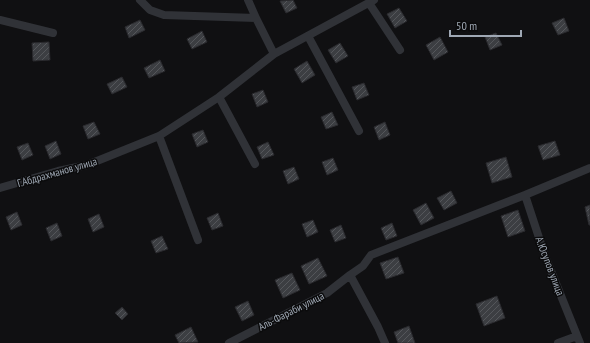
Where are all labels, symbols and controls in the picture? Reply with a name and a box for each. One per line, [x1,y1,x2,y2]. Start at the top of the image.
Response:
scale bar [450,12,521,38]
text: 50 m [456,18,477,33]
street label: Г.Абдрахманов улица [15,154,99,190]
street label: А.Юсупов улица [532,235,568,297]
street label: Аль-Фараби улица [256,288,326,334]

